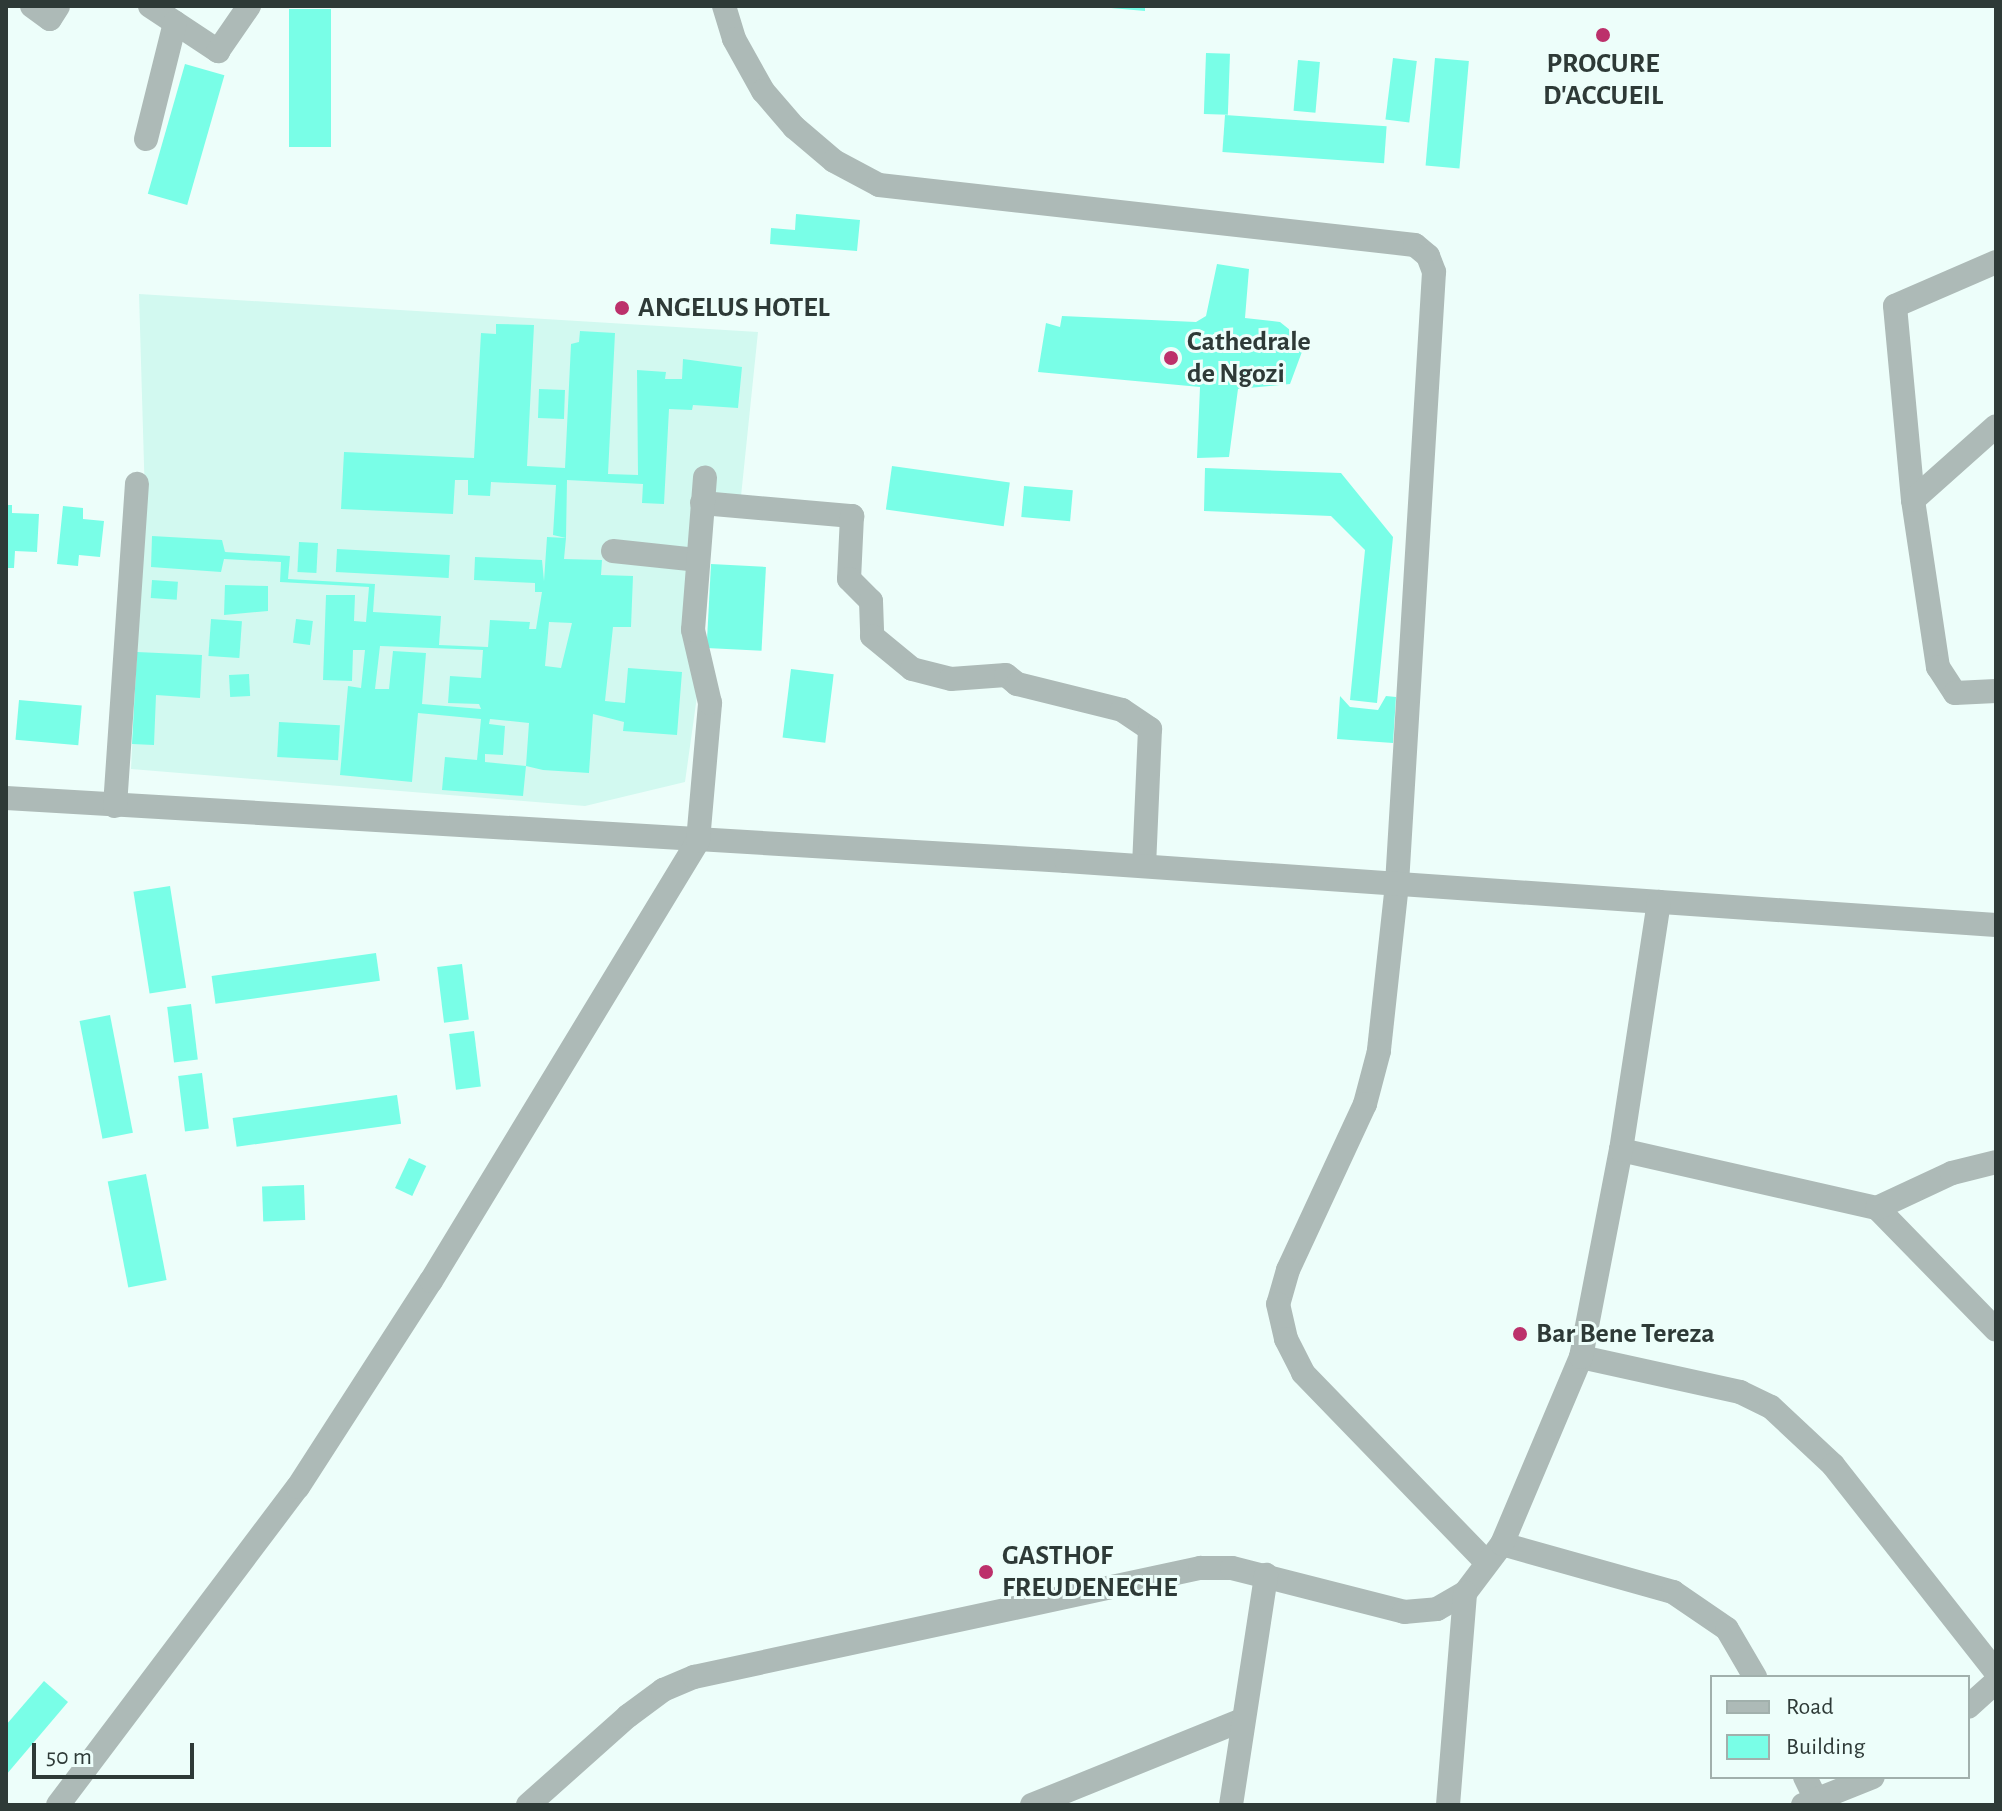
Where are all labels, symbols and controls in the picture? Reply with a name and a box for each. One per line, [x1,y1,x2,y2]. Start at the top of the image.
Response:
marker: PROCURE D'ACCUEIL [1594,26,1612,44]
place label: PROCURE D'ACCUEIL [1543,47,1663,113]
place label: ANGELUS HOTEL [638,291,830,325]
marker: ANGELUS HOTEL [613,299,631,317]
place label: Cathedrale de Ngozi [1187,325,1311,391]
marker: Cathedrale de Ngozi [1162,349,1180,367]
place label: Bar Bene Tereza [1536,1317,1715,1351]
marker: Bar Bene Tereza [1511,1325,1529,1343]
place label: GASTHOF FREUDENECHE [1002,1539,1177,1605]
marker: GASTHOF FREUDENECHE [977,1563,995,1581]
legend [1710,1675,1970,1779]
text: Road [1786,1695,1834,1719]
scale bar [36,1727,198,1777]
text: Building [1786,1735,1865,1759]
text: 50 m [46,1745,92,1769]

